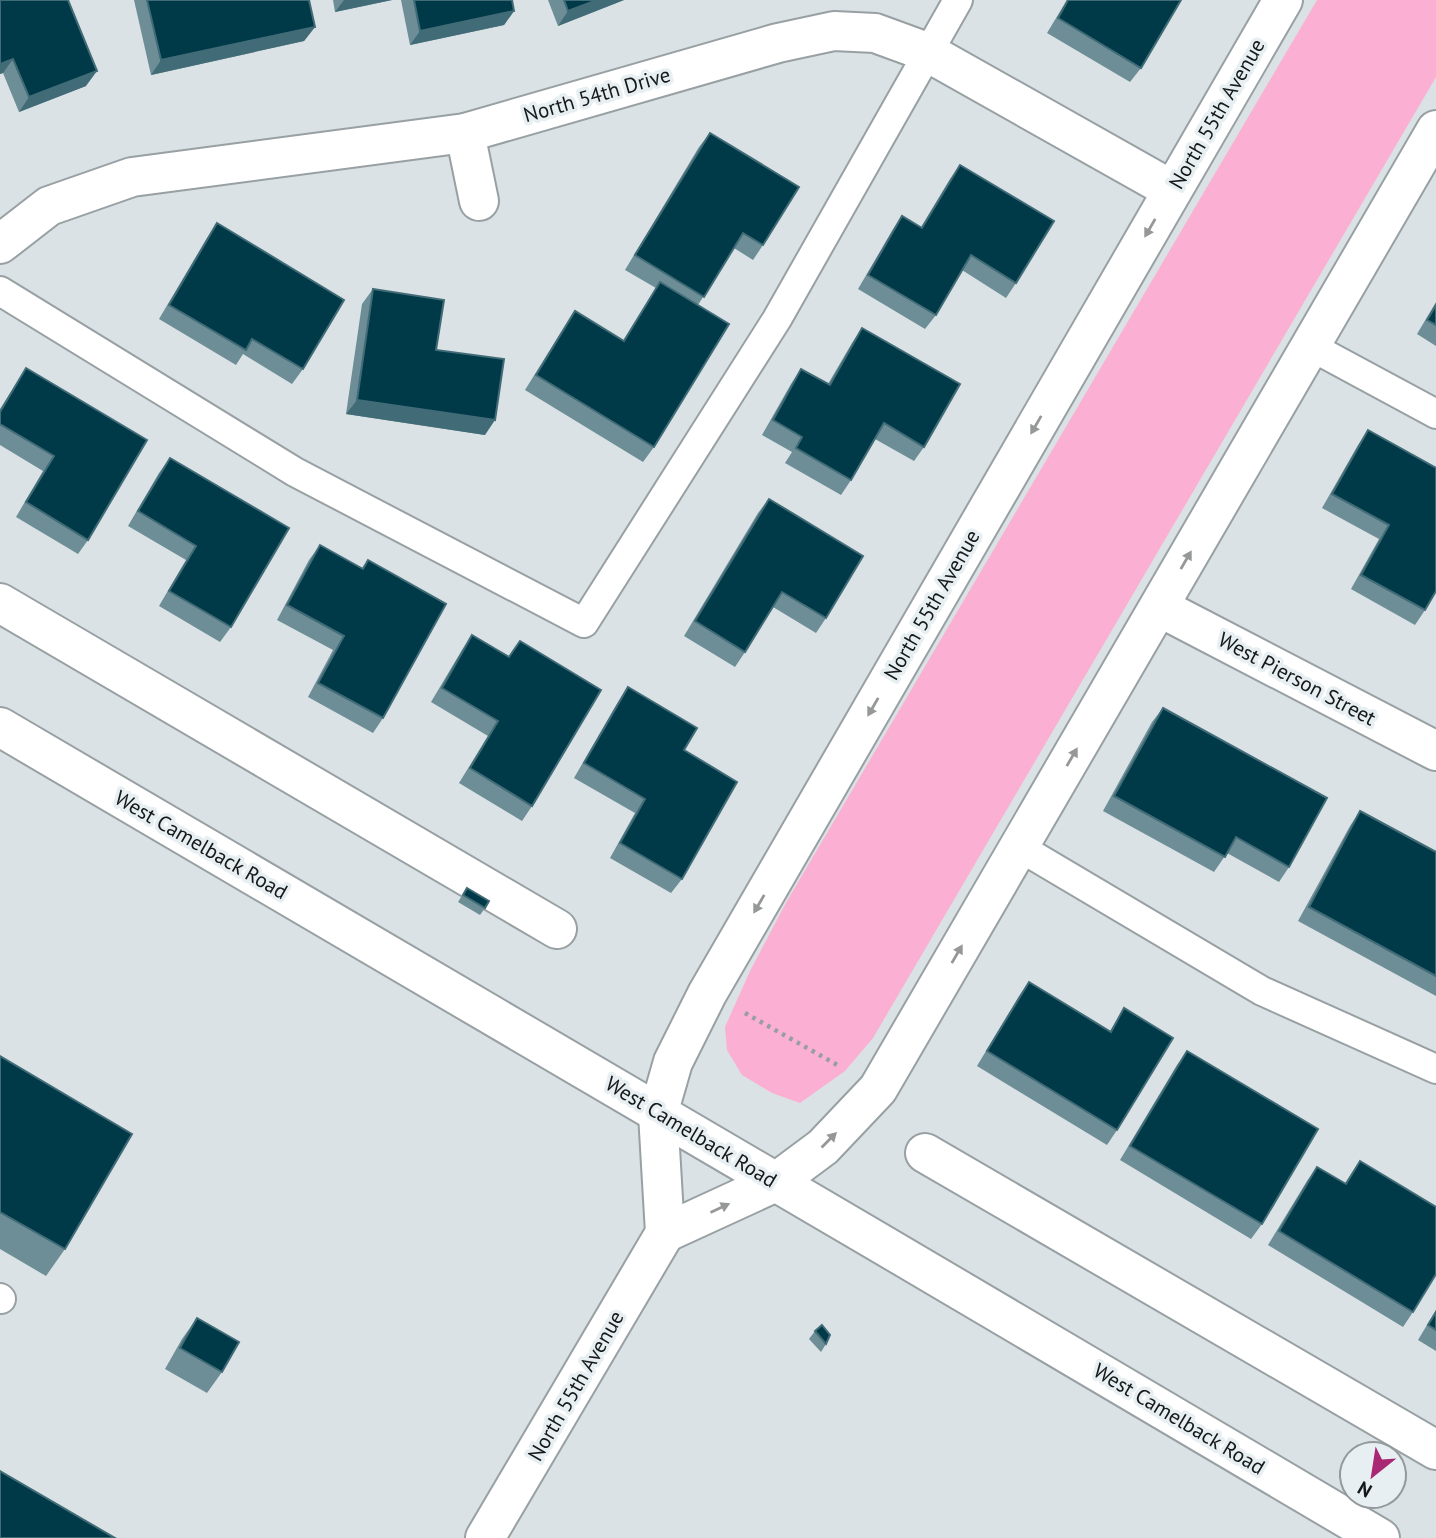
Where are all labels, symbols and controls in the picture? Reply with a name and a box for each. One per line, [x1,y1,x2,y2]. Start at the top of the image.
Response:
street label: North 55th Avenue [1163,34,1271,194]
street label: North 54th Drive [520,61,673,128]
one-way arrow [1144,219,1156,238]
one-way arrow [1030,416,1042,435]
street label: North 55th Avenue [878,525,986,685]
one-way arrow [1180,551,1192,570]
street label: West Pierson Street [1214,626,1381,731]
one-way arrow [867,697,879,717]
one-way arrow [1065,748,1078,767]
street label: West Camelback Road [110,784,293,905]
one-way arrow [754,894,766,914]
one-way arrow [951,944,963,963]
street label: West Camelback Road [601,1070,782,1193]
one-way arrow [821,1132,837,1148]
one-way arrow [710,1202,730,1214]
street label: North 55th Avenue [522,1306,630,1466]
street label: West Camelback Road [1089,1357,1270,1480]
north arrow [1338,1440,1408,1510]
text: N [1353,1476,1376,1503]

